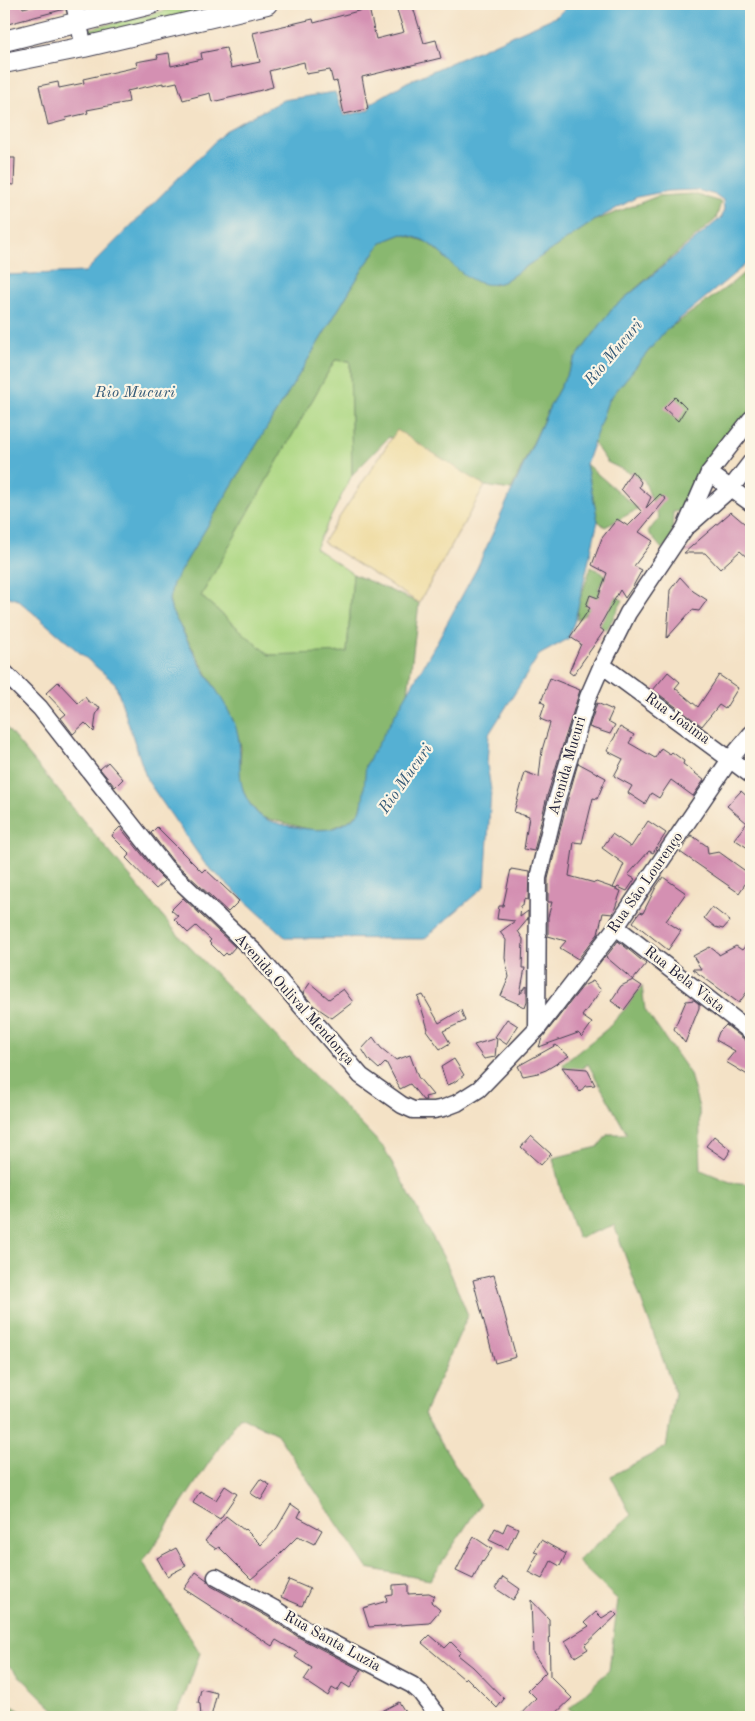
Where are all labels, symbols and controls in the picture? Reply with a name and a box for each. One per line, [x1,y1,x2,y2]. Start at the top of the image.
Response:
water label: Rio Mucuri [581,317,646,390]
water label: Rio Mucuri [94,385,176,401]
street label: Rua Joaima [642,690,713,748]
street label: Avenida Mucuri [547,715,589,817]
water label: Rio Mucuri [376,741,436,817]
street label: Rua São Lourenço [606,830,686,936]
street label: Avenida Oulival Mendonça [231,931,357,1069]
street label: Rua Bela Vista [641,944,727,1016]
street label: Rua Santa Luzia [281,1609,383,1675]

